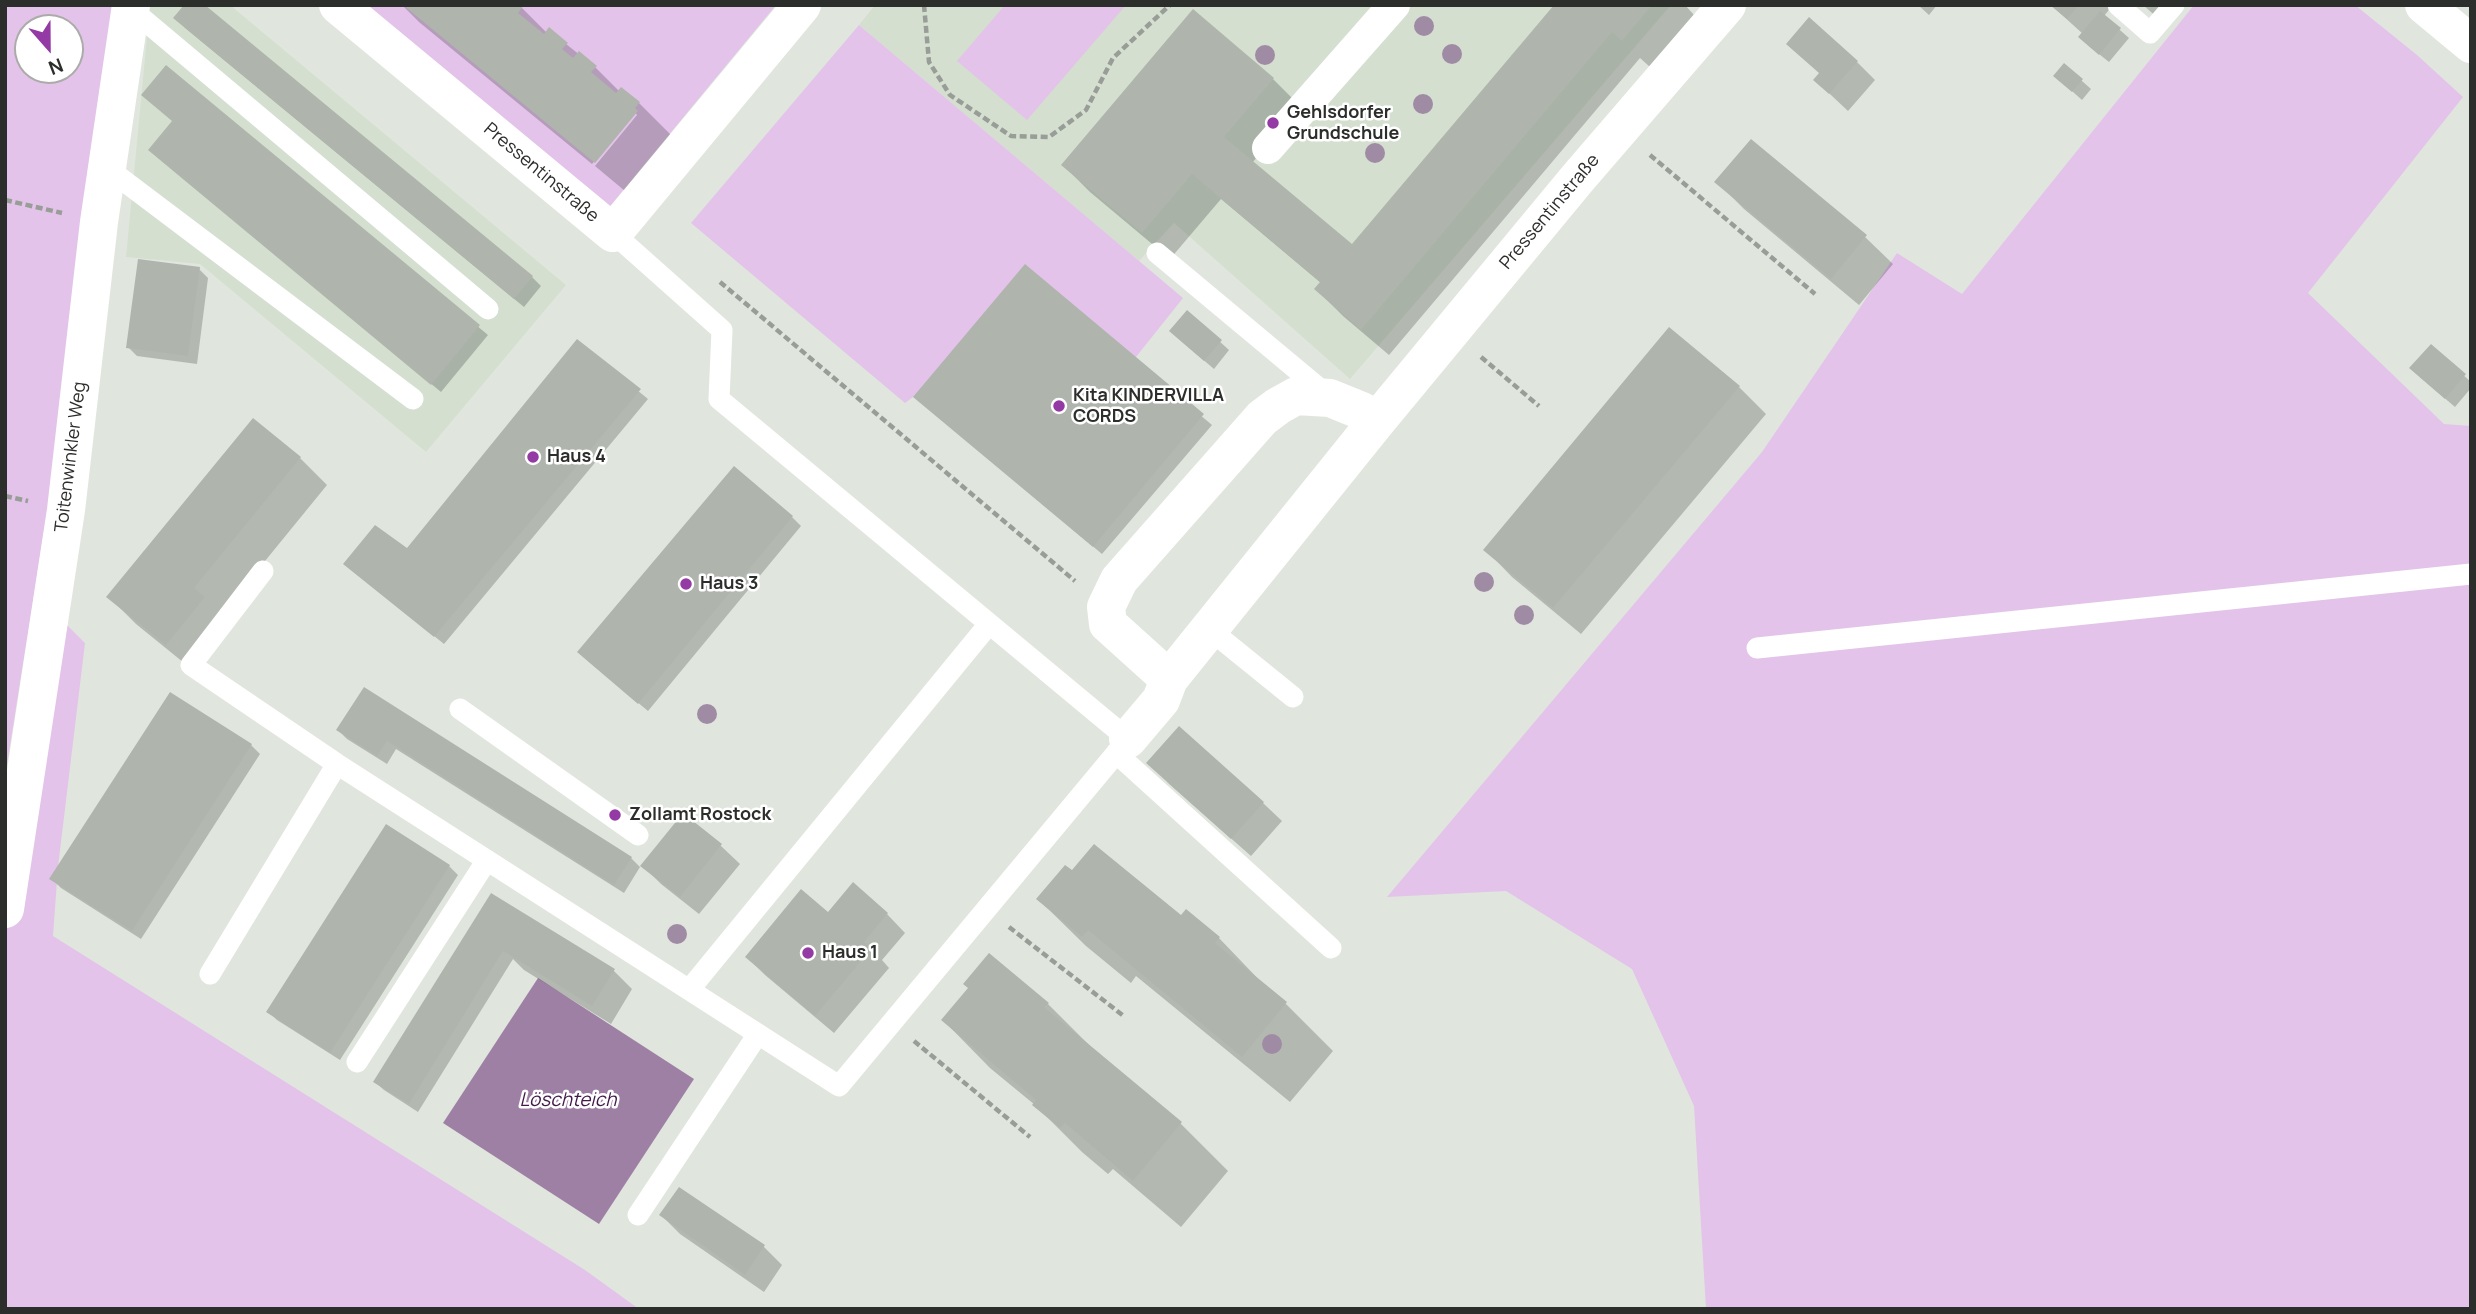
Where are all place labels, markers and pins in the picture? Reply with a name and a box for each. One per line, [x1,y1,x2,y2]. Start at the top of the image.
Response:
place label: Gehlsdorfer Grundschule [1287,102,1399,144]
marker: Gehlsdorfer Grundschule [1265,115,1281,131]
place label: Kita KINDERVILLA CORDS [1073,385,1224,428]
marker: Kita KINDERVILLA CORDS [1051,398,1067,414]
place label: Haus 4 [547,446,606,468]
marker: Haus 4 [525,449,541,465]
place label: Haus 3 [700,573,758,595]
marker: Haus 3 [678,576,694,592]
place label: Zollamt Rostock [629,804,771,826]
marker: Zollamt Rostock [607,807,623,823]
place label: Haus 1 [822,942,878,964]
marker: Haus 1 [800,945,816,961]

